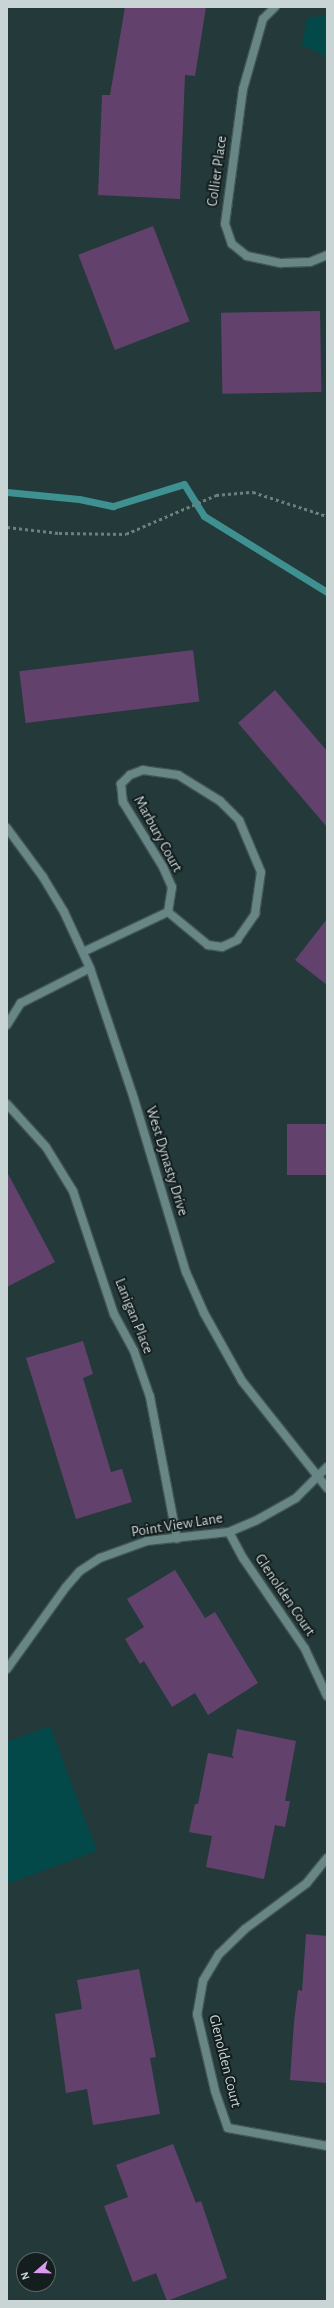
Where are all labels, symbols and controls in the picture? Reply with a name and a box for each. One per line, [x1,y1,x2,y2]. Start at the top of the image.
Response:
street label: Collier Place [203,134,231,208]
street label: Marbury Court [130,793,186,875]
street label: West Dynasty Drive [142,1104,192,1218]
street label: Lanigan Place [111,1276,157,1356]
street label: Point View Lane [130,1509,224,1541]
street label: Glenolden Court [251,1551,319,1639]
street label: Glenolden Court [205,2013,245,2109]
north arrow [16,2252,56,2292]
text: N [19,2270,32,2281]

